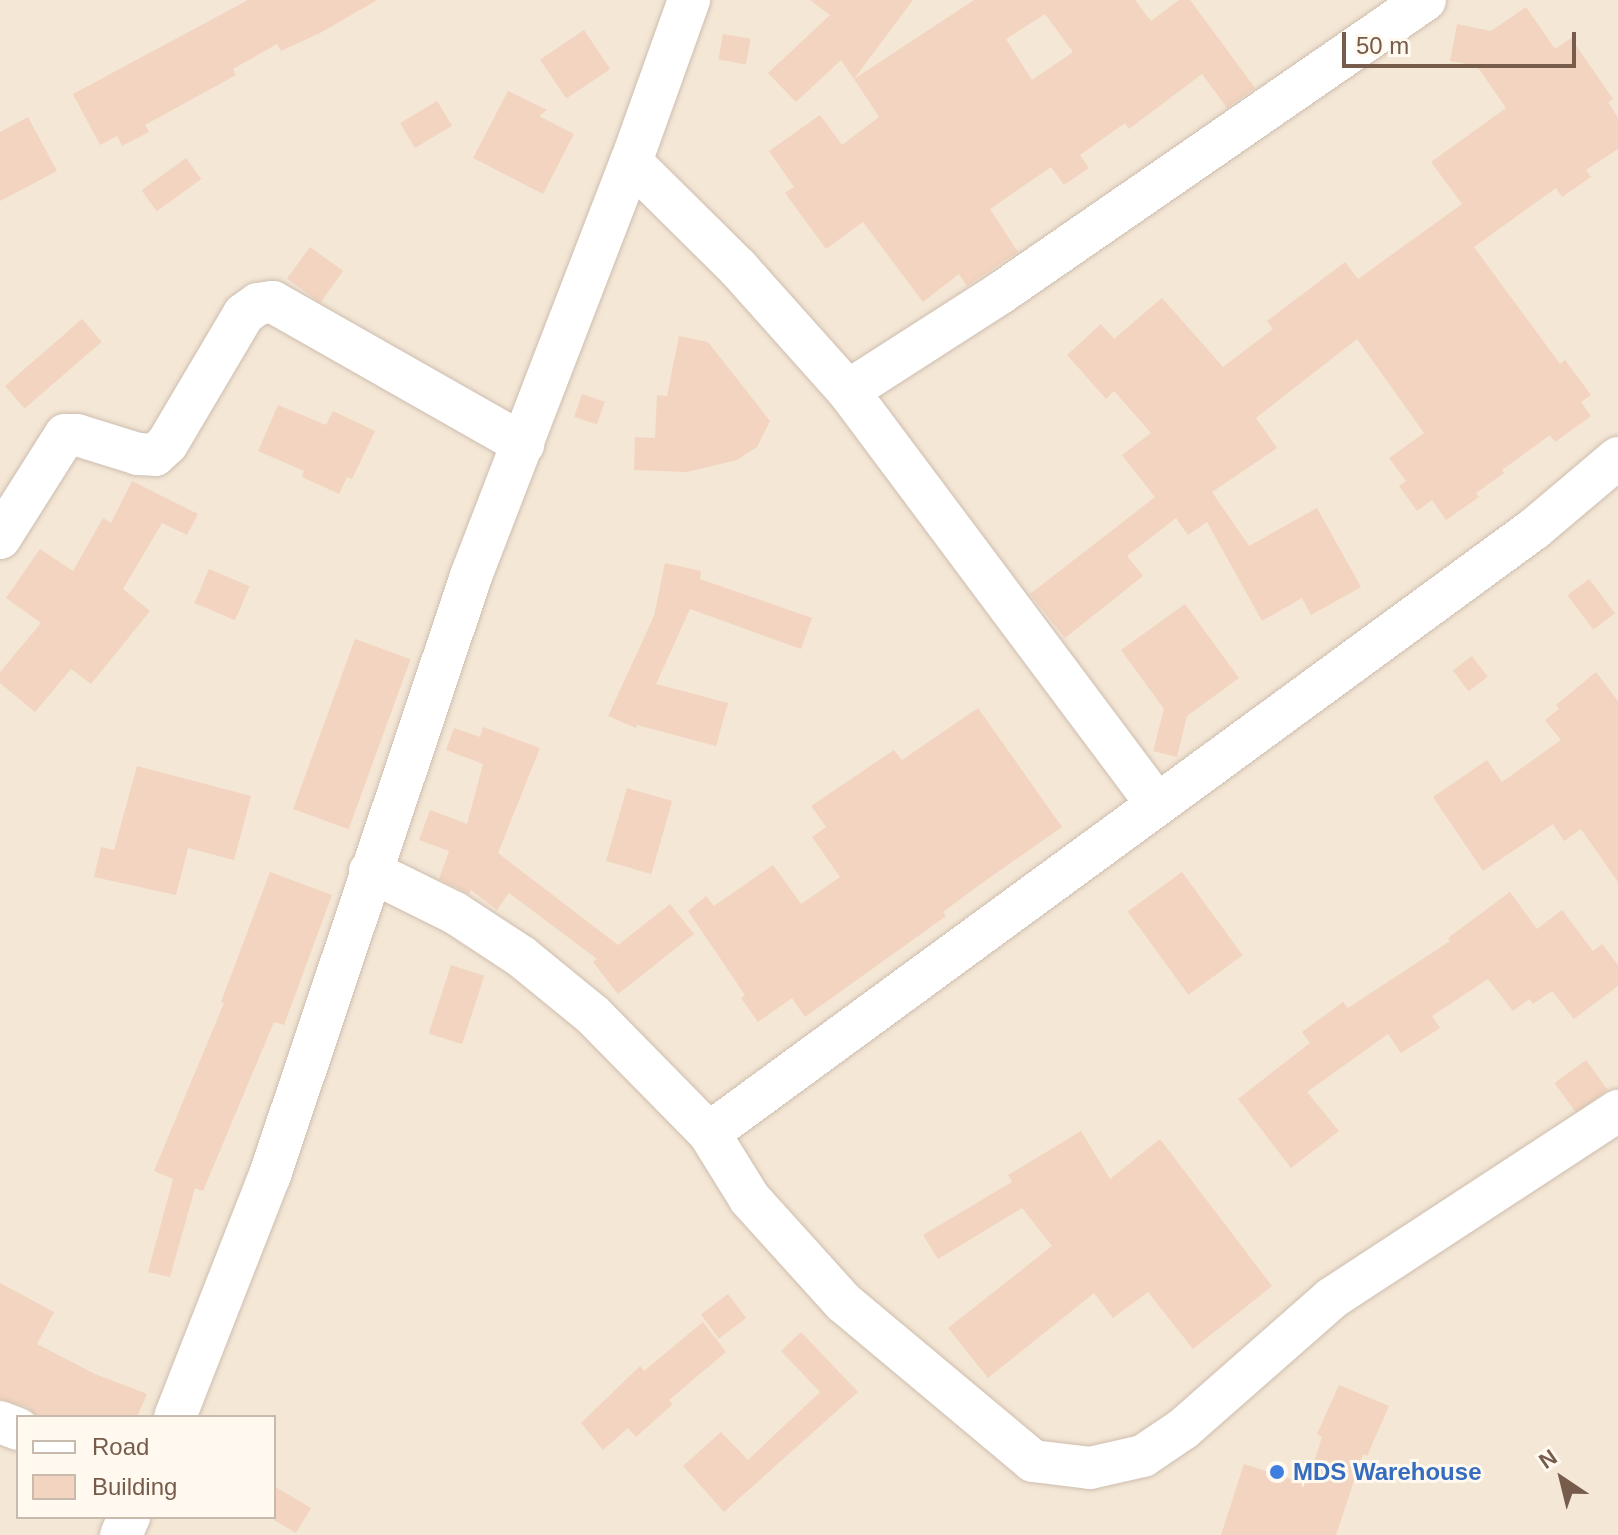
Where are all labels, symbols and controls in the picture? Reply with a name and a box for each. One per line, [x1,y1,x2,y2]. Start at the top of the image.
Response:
scale bar [1346,16,1580,66]
text: 50 m [1356,32,1409,59]
legend [16,1415,276,1519]
text: Road [92,1433,149,1460]
north arrow [1522,1439,1602,1519]
text: N [1534,1444,1562,1474]
place label: MDS Warehouse [1293,1458,1481,1486]
marker: MDS Warehouse [1268,1463,1286,1481]
text: Building [92,1473,177,1500]

